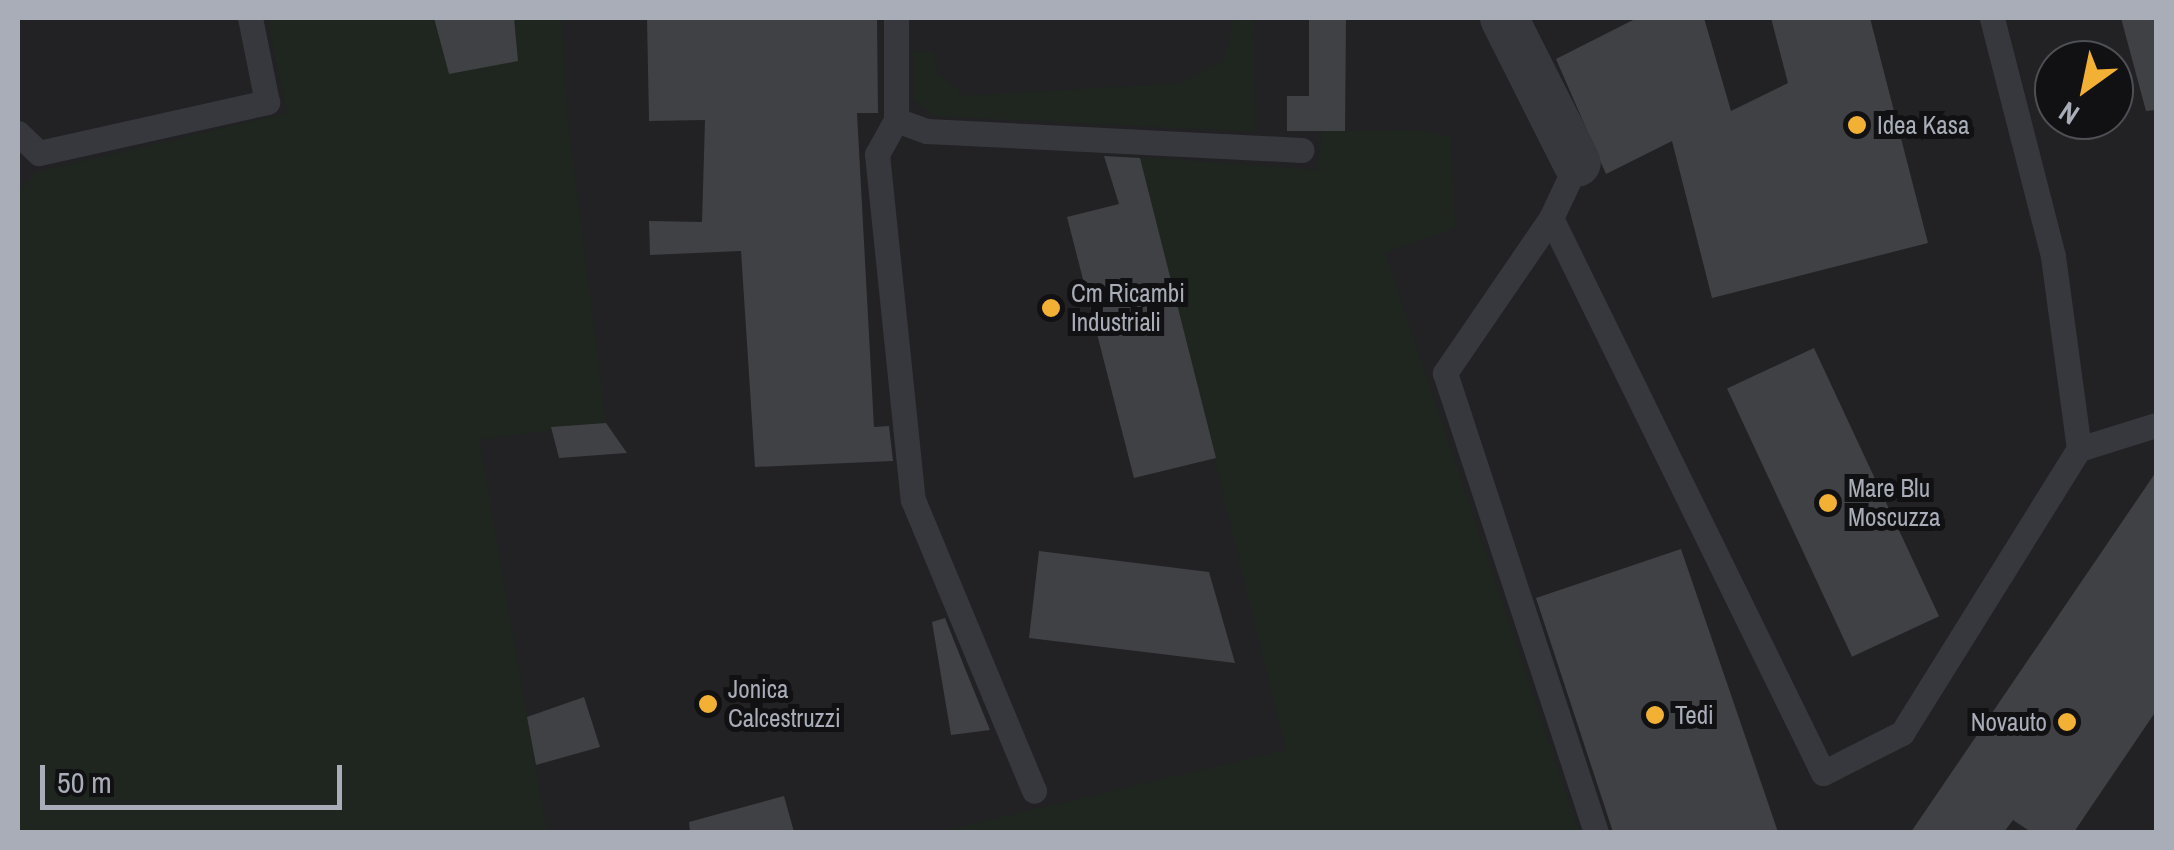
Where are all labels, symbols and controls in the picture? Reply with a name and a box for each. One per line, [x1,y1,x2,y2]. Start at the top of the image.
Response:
north arrow [2034,40,2134,140]
text: N [2051,93,2086,134]
place label: Idea Kasa [1877,110,1969,140]
marker: Idea Kasa [1846,114,1868,136]
place label: Cm Ricambi Industriali [1071,279,1185,338]
marker: Cm Ricambi Industriali [1040,297,1062,319]
place label: Mare Blu Moscuzza [1848,474,1940,533]
marker: Mare Blu Moscuzza [1817,492,1839,514]
place label: Jonica Calcestruzzi [728,675,841,734]
marker: Jonica Calcestruzzi [697,693,719,715]
place label: Tedi [1675,700,1714,730]
marker: Tedi [1644,704,1666,726]
place label: Novauto [1971,707,2047,737]
marker: Novauto [2056,711,2078,733]
scale bar [45,745,348,807]
text: 50 m [57,762,112,802]

